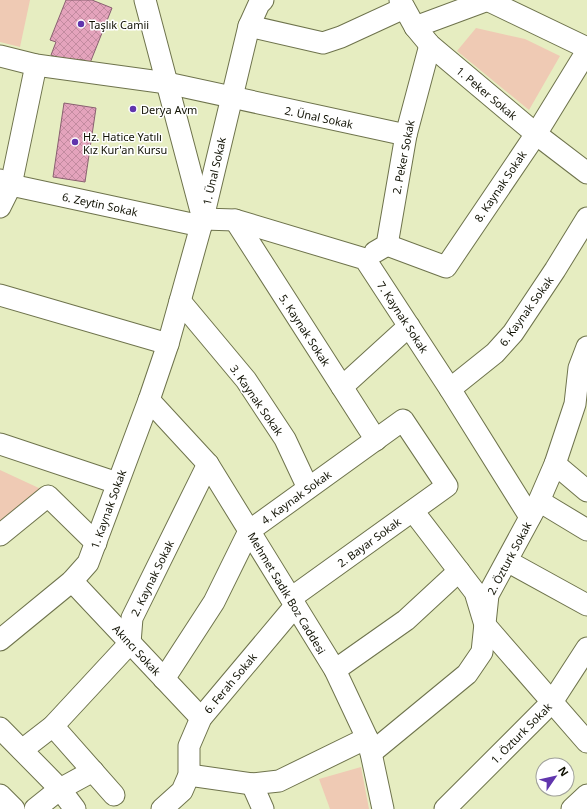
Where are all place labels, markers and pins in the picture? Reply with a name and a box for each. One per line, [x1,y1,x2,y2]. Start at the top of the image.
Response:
place label: Taşlık Camii [89,17,149,32]
marker: Taşlık Camii [76,19,86,29]
place label: Derya Avm [141,102,197,117]
marker: Derya Avm [128,104,138,114]
place label: Hz. Hatice Yatılı Kız Kur'an Kursu [83,129,167,157]
marker: Hz. Hatice Yatılı Kız Kur'an Kursu [70,137,80,147]

